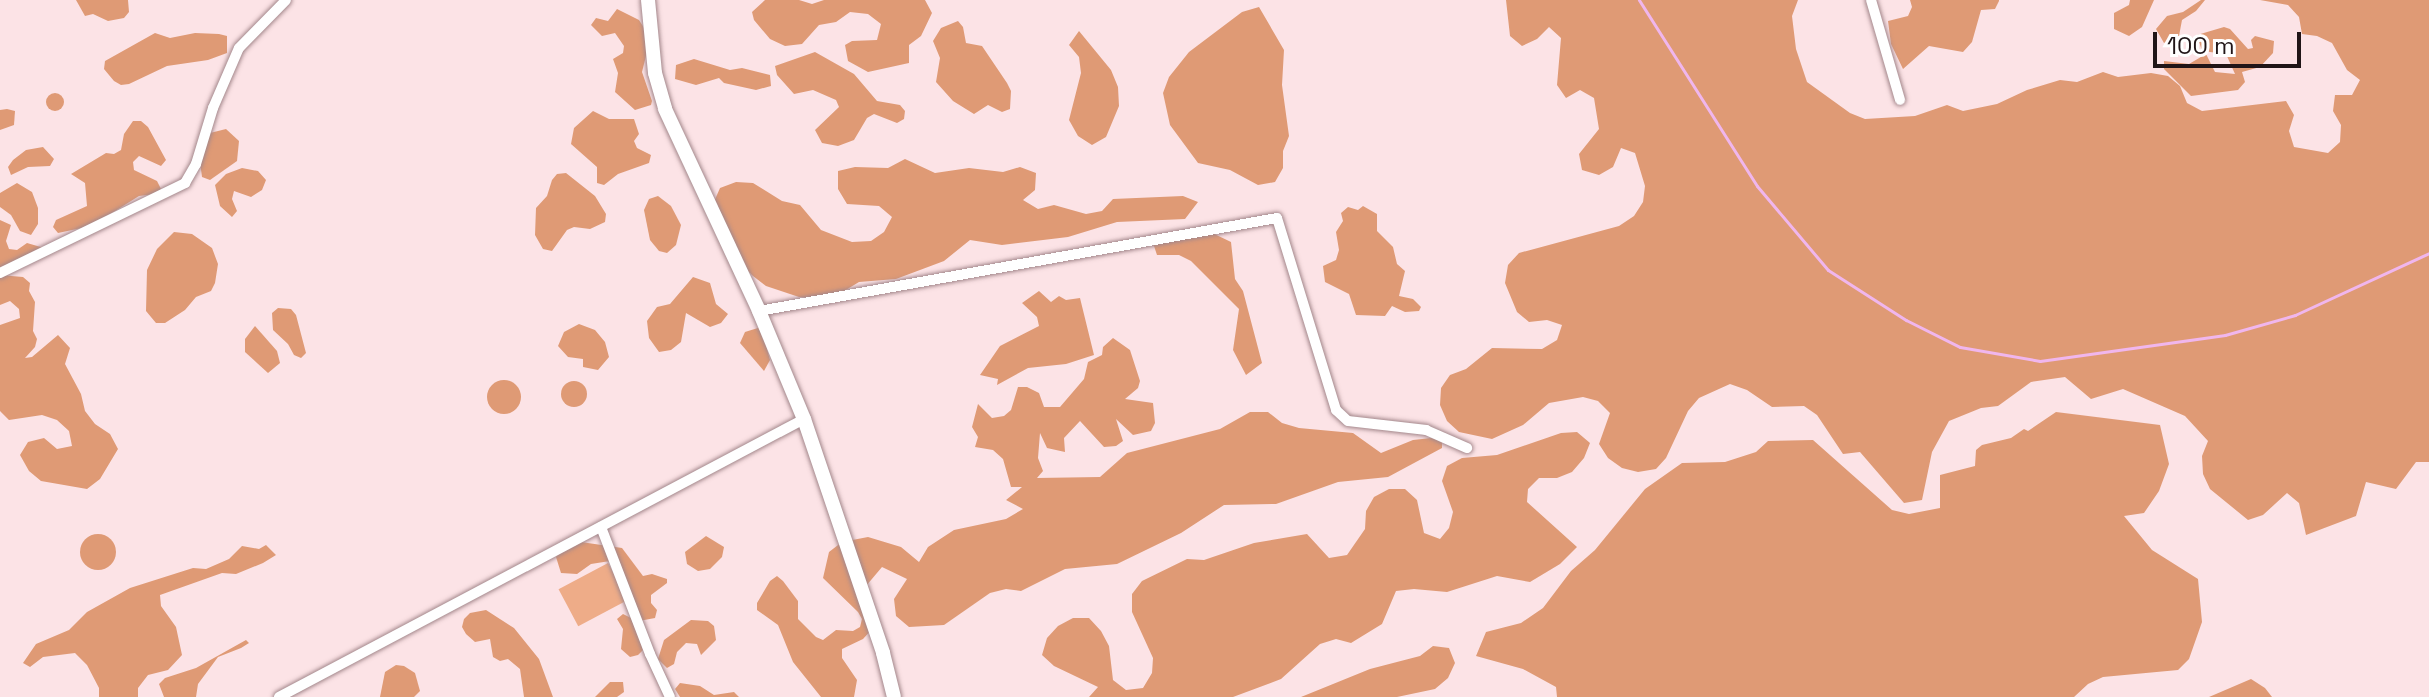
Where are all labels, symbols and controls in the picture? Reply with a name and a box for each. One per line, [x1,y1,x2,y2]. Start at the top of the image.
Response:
scale bar [2157,16,2305,66]
text: 100 m [2167,30,2235,61]

